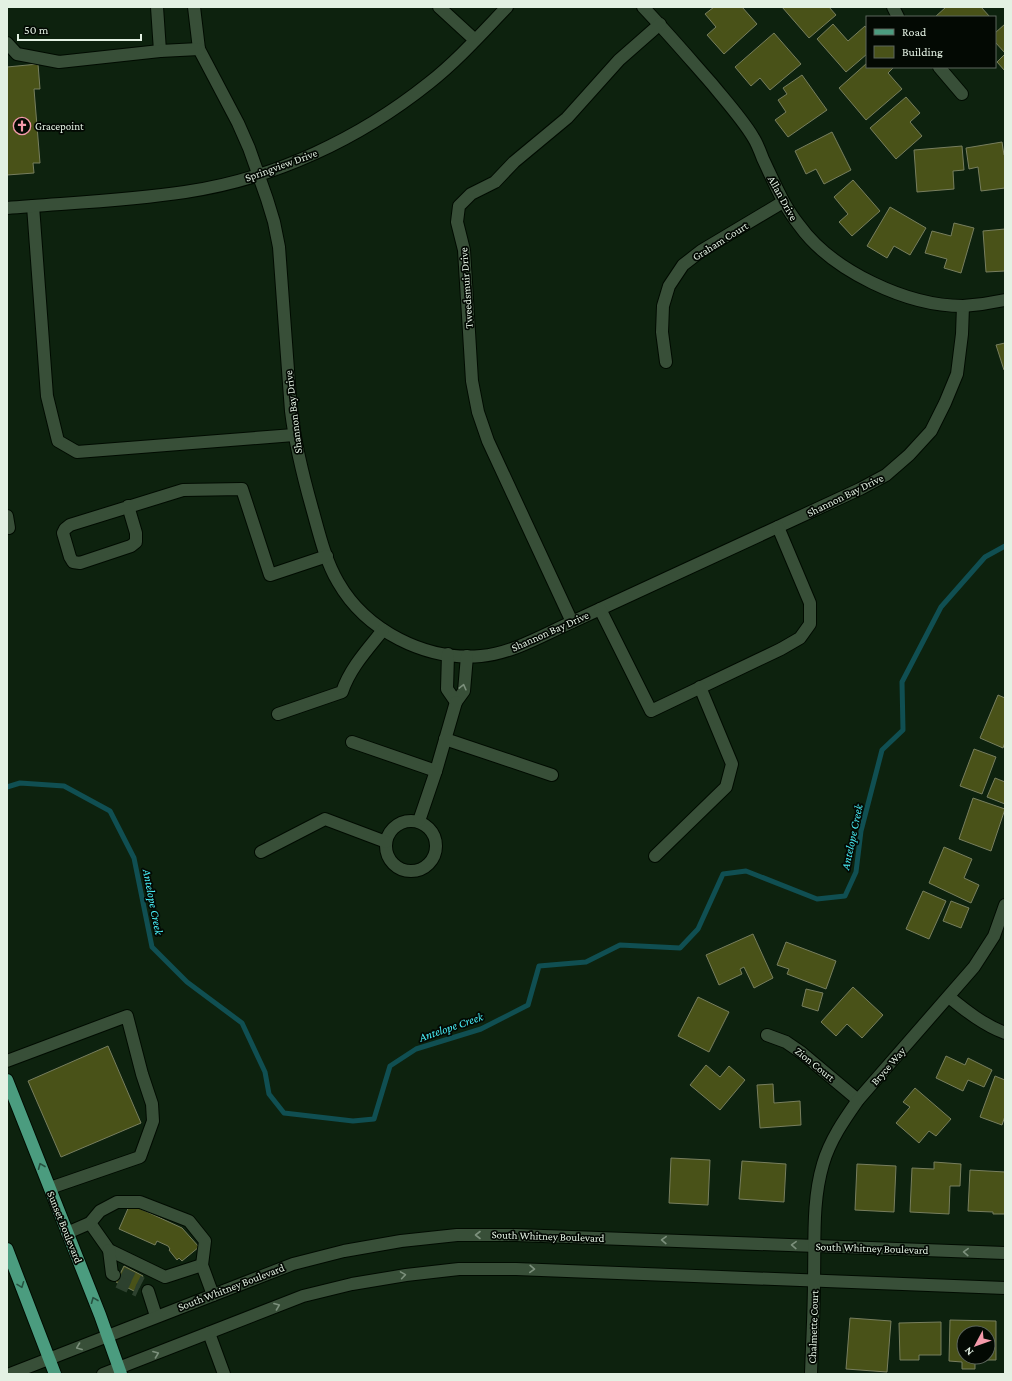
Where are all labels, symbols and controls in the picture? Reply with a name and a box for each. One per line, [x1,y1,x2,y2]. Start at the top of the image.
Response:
scale bar [18,16,141,42]
legend [866,16,996,68]
text: 50 m [24,23,49,37]
text: Road [902,25,927,39]
text: Building [902,45,943,59]
church icon: Gracepoint [12,116,32,136]
place label: Gracepoint [35,120,84,133]
street label: Springview Drive [243,146,319,185]
street label: Allan Drive [766,174,800,222]
street label: Graham Court [690,219,750,263]
street label: Tweedsmuir Drive [457,247,475,329]
street label: Shannon Bay Drive [282,370,305,454]
street label: Shannon Bay Drive [805,471,886,520]
street label: Shannon Bay Drive [509,608,591,654]
one-way arrow [458,684,467,691]
water label: Antelope Creek [838,802,866,872]
water label: Antelope Creek [140,867,166,937]
water label: Antelope Creek [416,1009,486,1045]
street label: Zion Court [793,1044,837,1084]
street label: Bryce Way [868,1044,909,1088]
one-way arrow [37,1162,45,1169]
street label: Sunset Boulevard [45,1189,85,1265]
street label: South Whitney Boulevard [491,1228,605,1245]
one-way arrow [475,1231,481,1239]
one-way arrow [661,1236,667,1244]
street label: South Whitney Boulevard [815,1240,929,1257]
one-way arrow [791,1241,797,1249]
one-way arrow [963,1248,969,1256]
street label: South Whitney Boulevard [176,1261,286,1314]
one-way arrow [529,1265,535,1273]
one-way arrow [399,1271,406,1280]
one-way arrow [17,1282,25,1289]
street label: Chalmette Court [806,1290,820,1364]
one-way arrow [90,1296,98,1303]
one-way arrow [273,1303,280,1311]
north arrow [956,1325,996,1365]
one-way arrow [75,1343,82,1351]
text: N [961,1344,975,1358]
one-way arrow [152,1350,159,1358]

